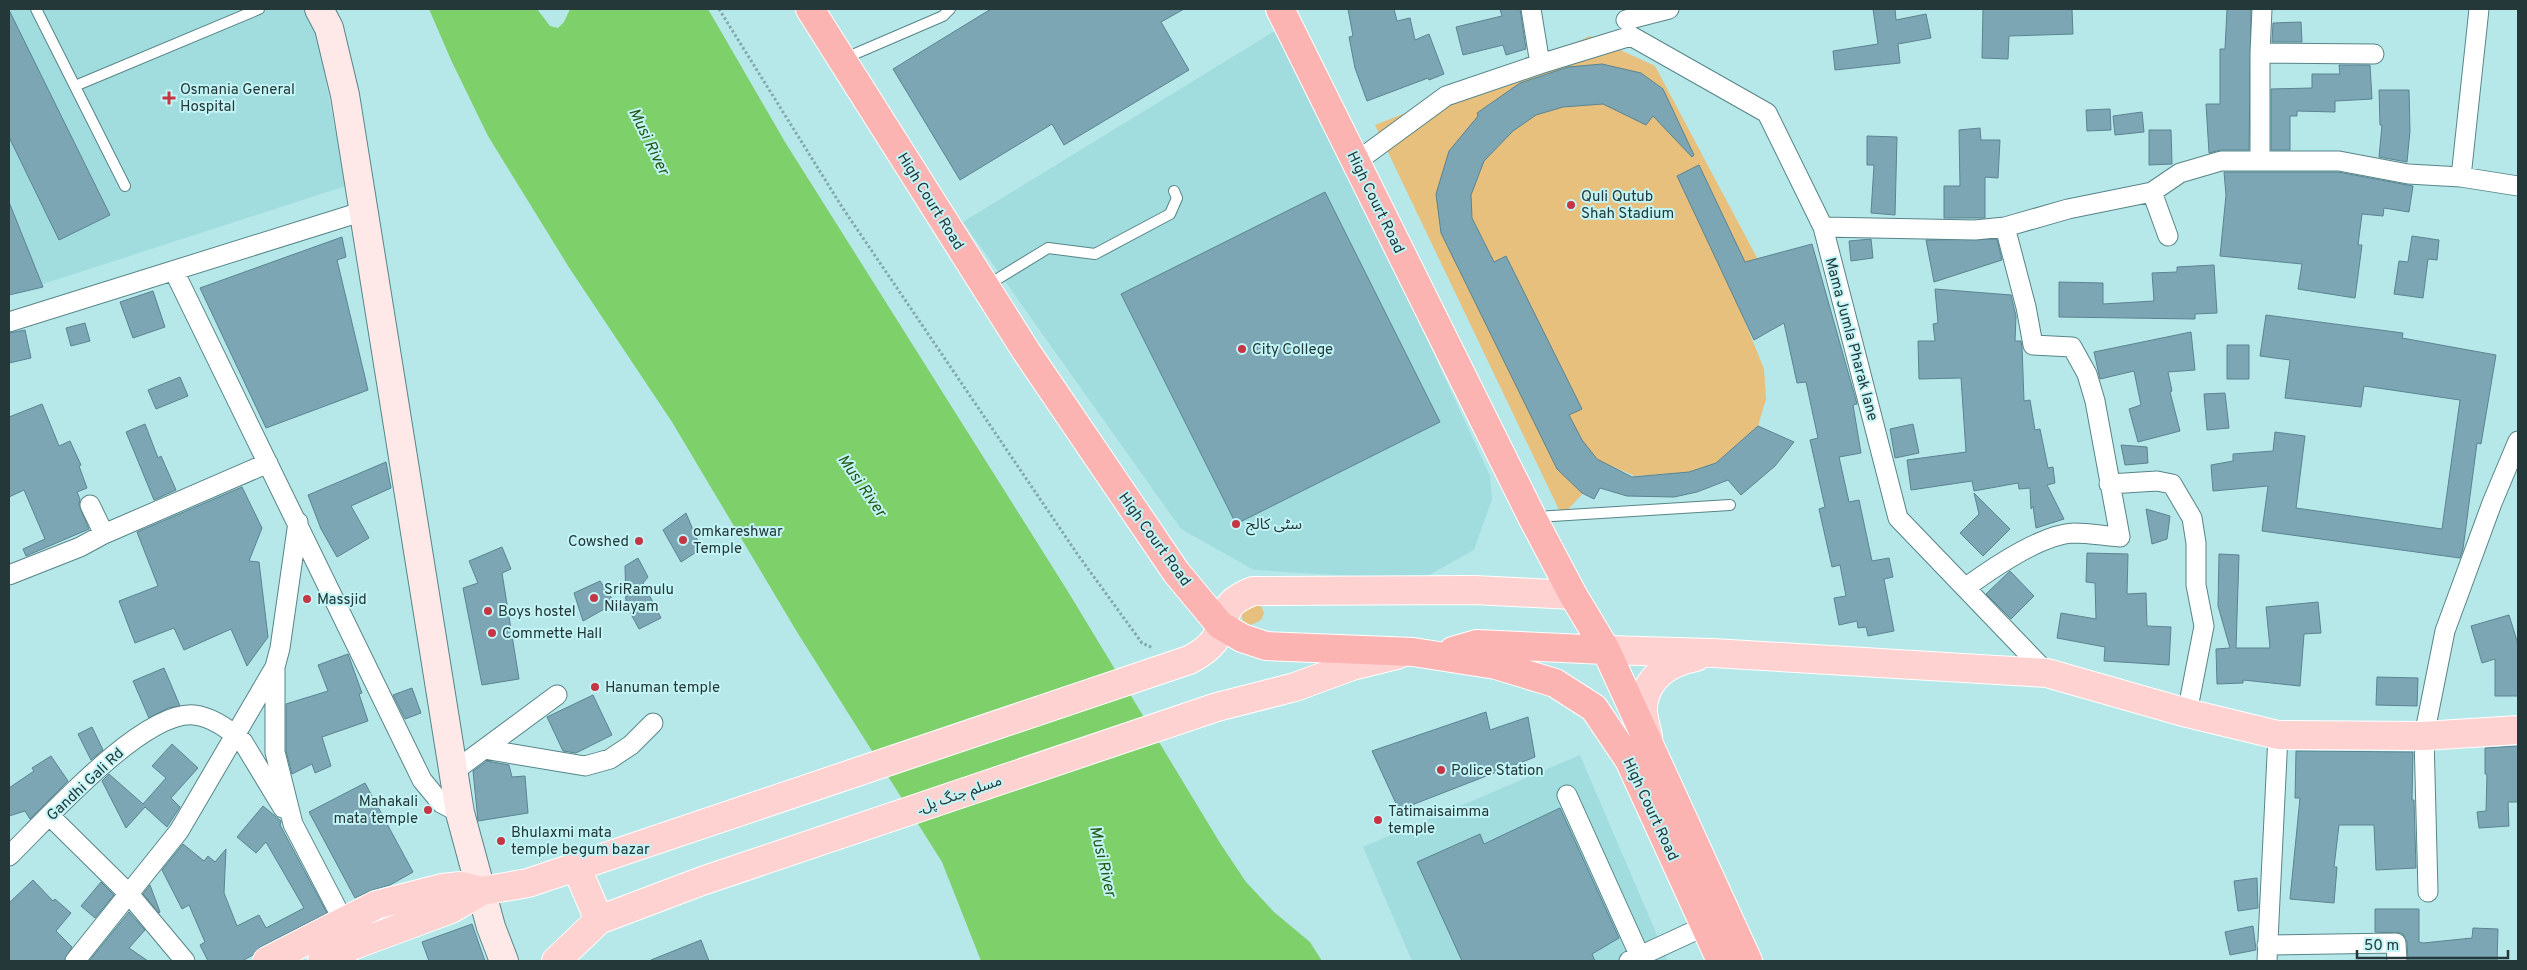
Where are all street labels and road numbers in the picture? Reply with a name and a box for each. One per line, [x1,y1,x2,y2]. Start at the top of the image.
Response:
street label: High Court Road [1342,148,1408,257]
street label: High Court Road [892,150,967,254]
street label: Mama Jumla Pharak lane [1820,256,1882,423]
street label: High Court Road [1113,489,1194,591]
street label: Gandhi Gali Rd [43,744,129,826]
street label: High Court Road [1617,755,1682,864]
street label: مسلم جنگ پل۔ [914,772,1005,819]

